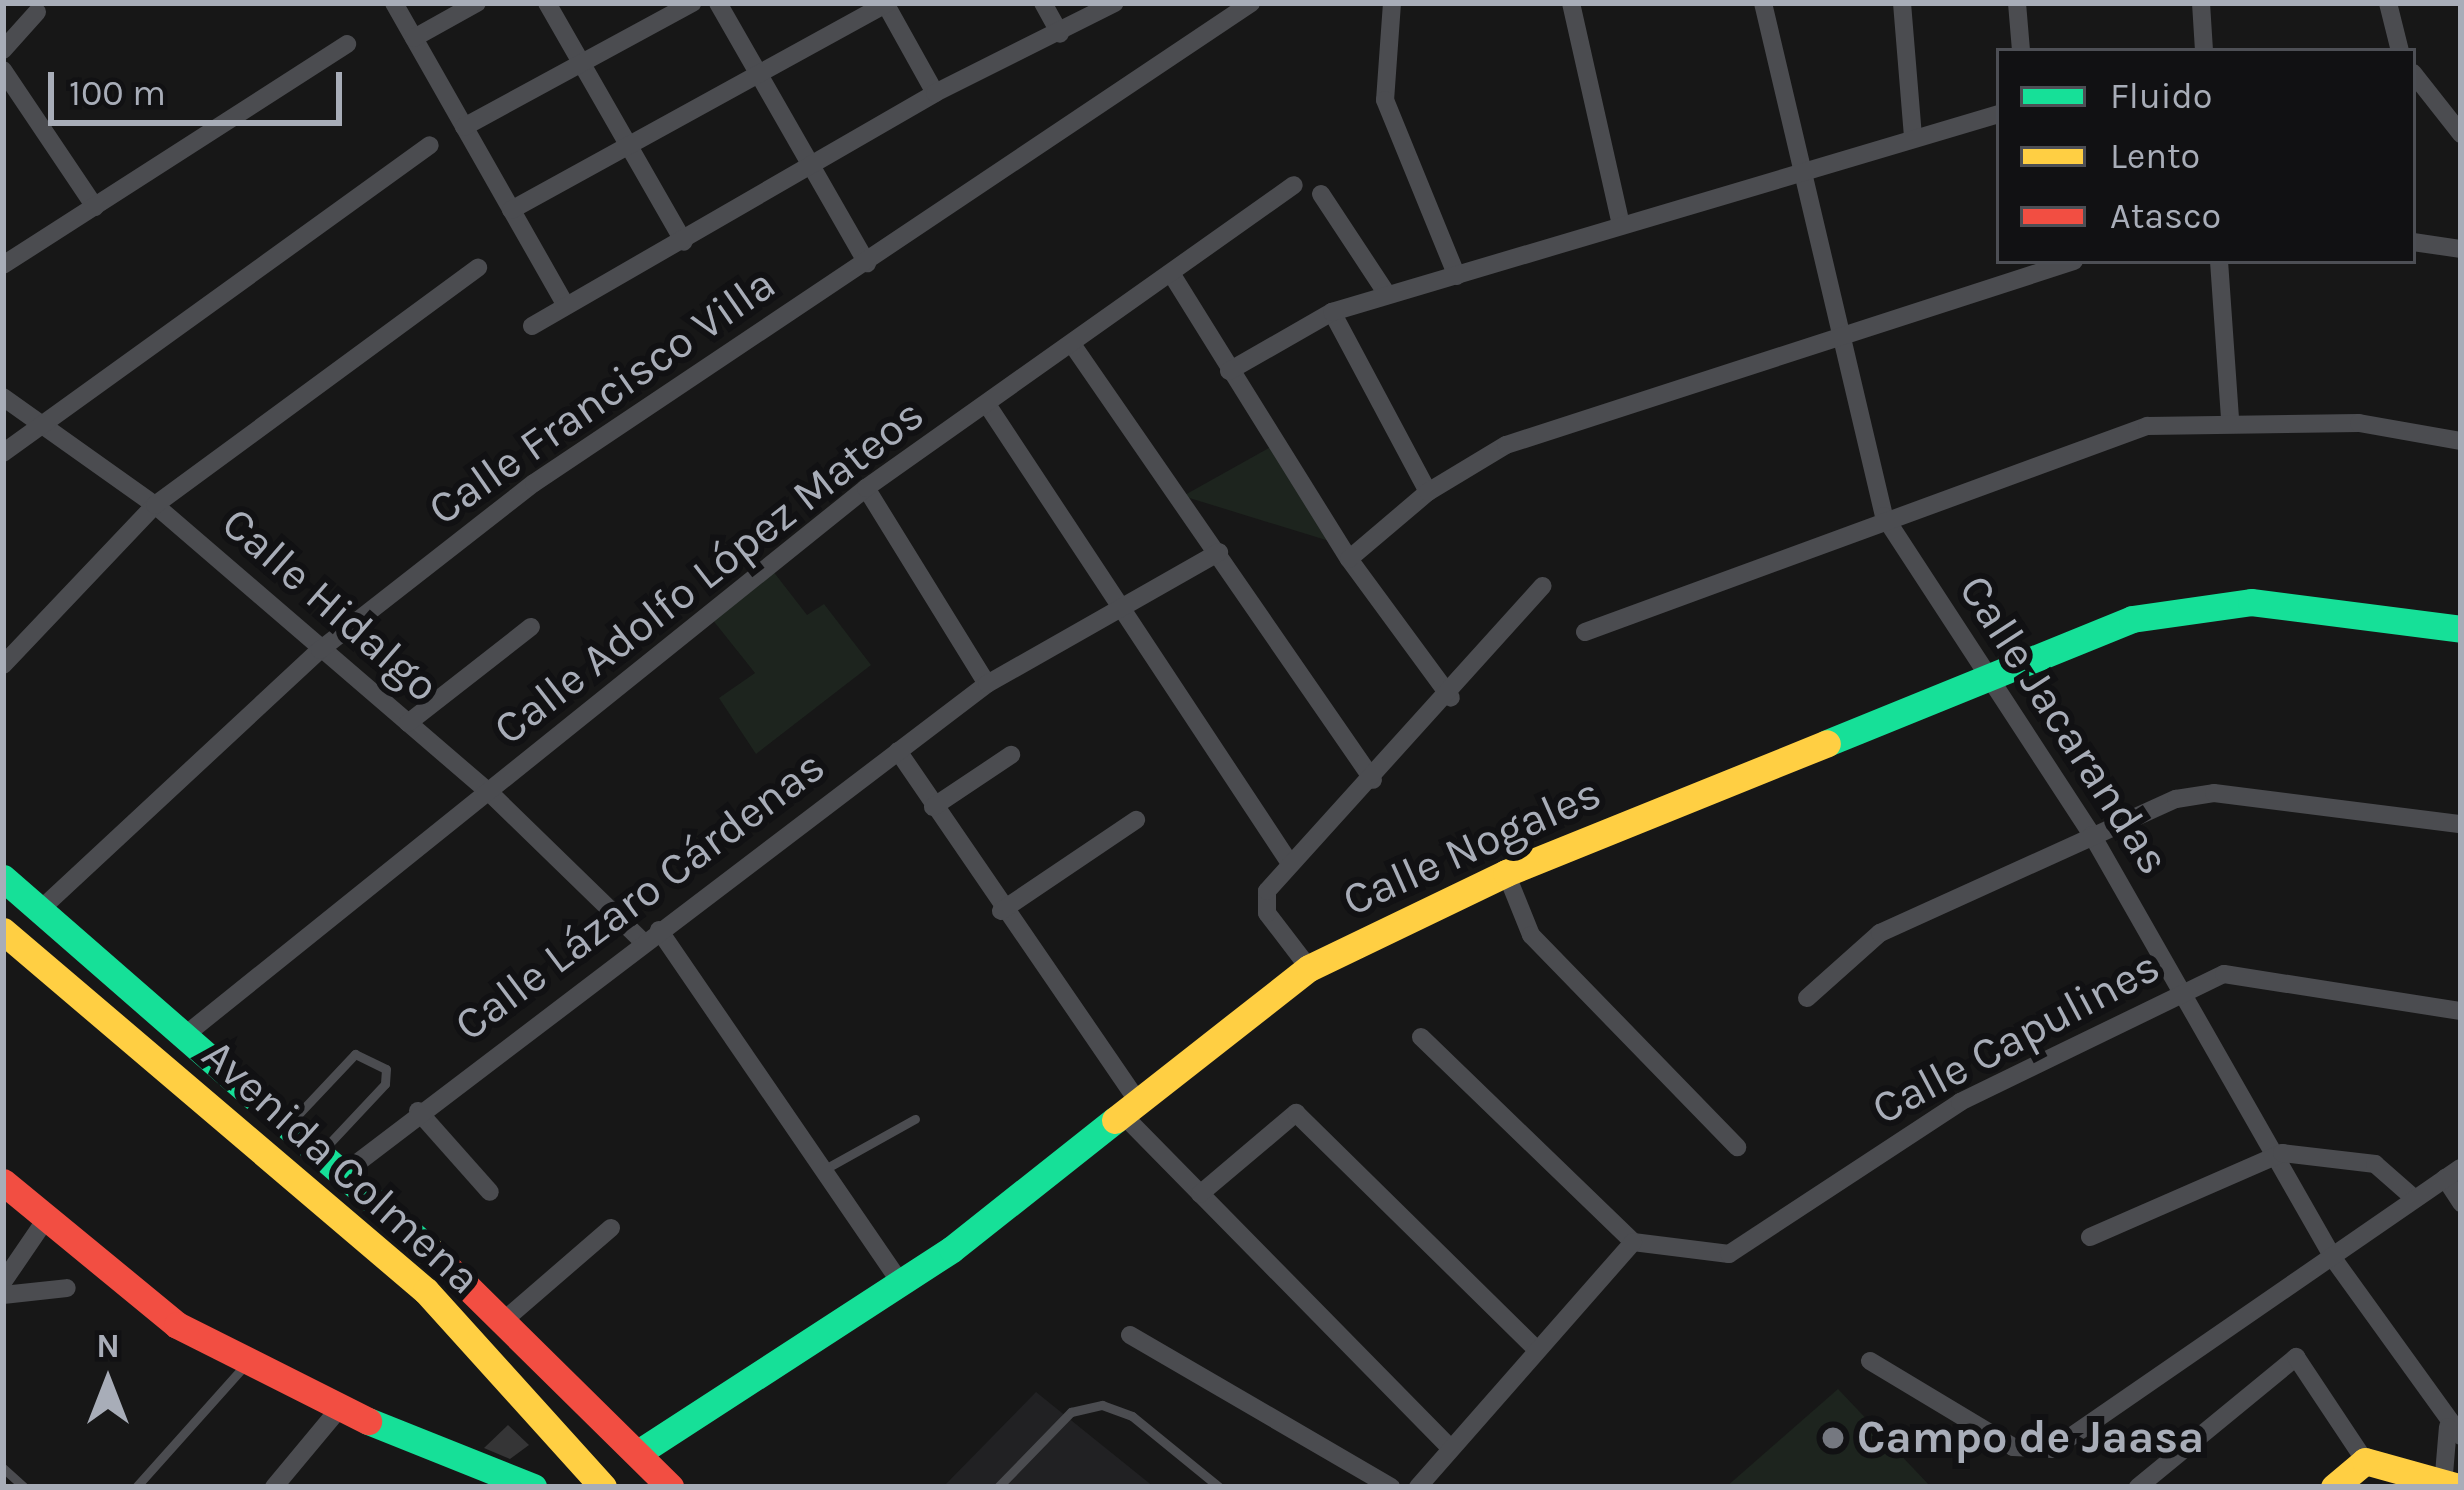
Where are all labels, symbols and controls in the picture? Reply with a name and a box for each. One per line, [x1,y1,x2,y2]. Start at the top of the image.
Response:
scale bar [54,48,348,122]
legend [1996,48,2416,264]
text: 100 m [69,72,166,114]
text: Fluido [2110,75,2212,117]
text: Lento [2110,135,2200,177]
text: Atasco [2110,195,2221,237]
street label: Calle Francisco Villa [418,257,786,537]
street label: Calle Adolfo López Mateos [484,388,934,756]
street label: Calle Hidalgo [211,496,449,714]
street label: Calle Jacarandas [1947,565,2181,885]
street label: Calle Lázaro Cárdenas [445,739,835,1053]
street label: Calle Nogales [1335,766,1609,928]
street label: Calle Capulines [1863,940,2169,1136]
street label: Avenida Colmena [191,1028,491,1306]
north arrow [48,1322,168,1442]
text: N [96,1327,120,1365]
place label: Campo de Jaasa [1857,1411,2204,1465]
marker: Campo de Jaasa [1820,1425,1846,1451]

